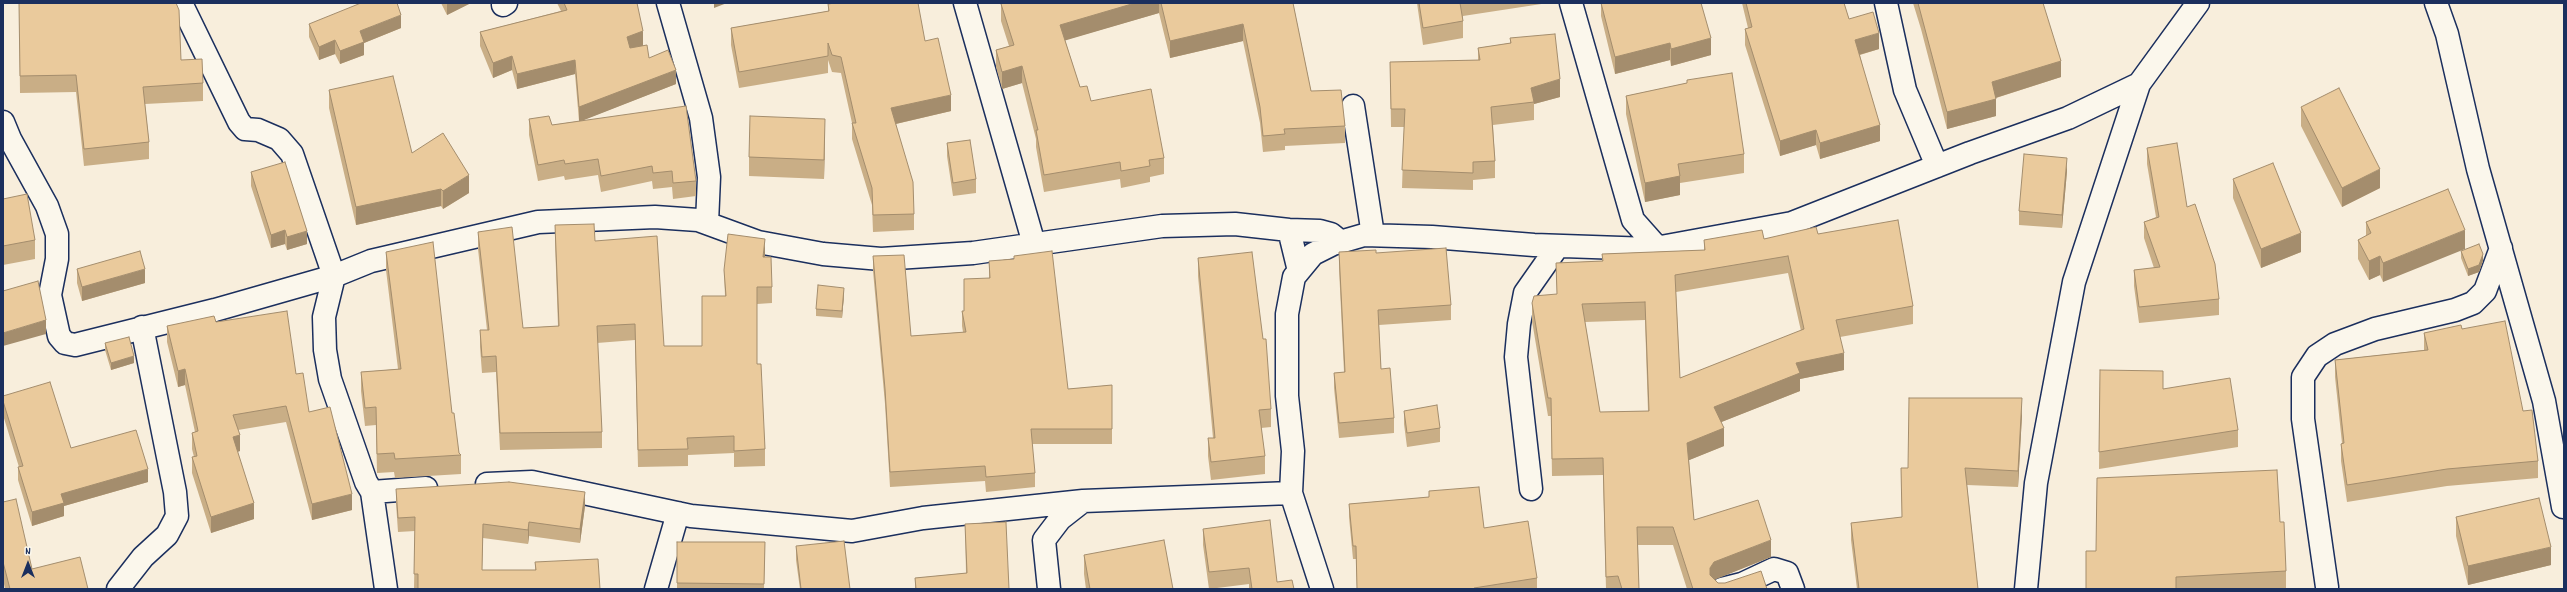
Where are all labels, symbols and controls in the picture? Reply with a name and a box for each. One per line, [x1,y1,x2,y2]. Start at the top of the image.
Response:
north arrow [8,544,48,584]
text: N [25,544,31,560]

